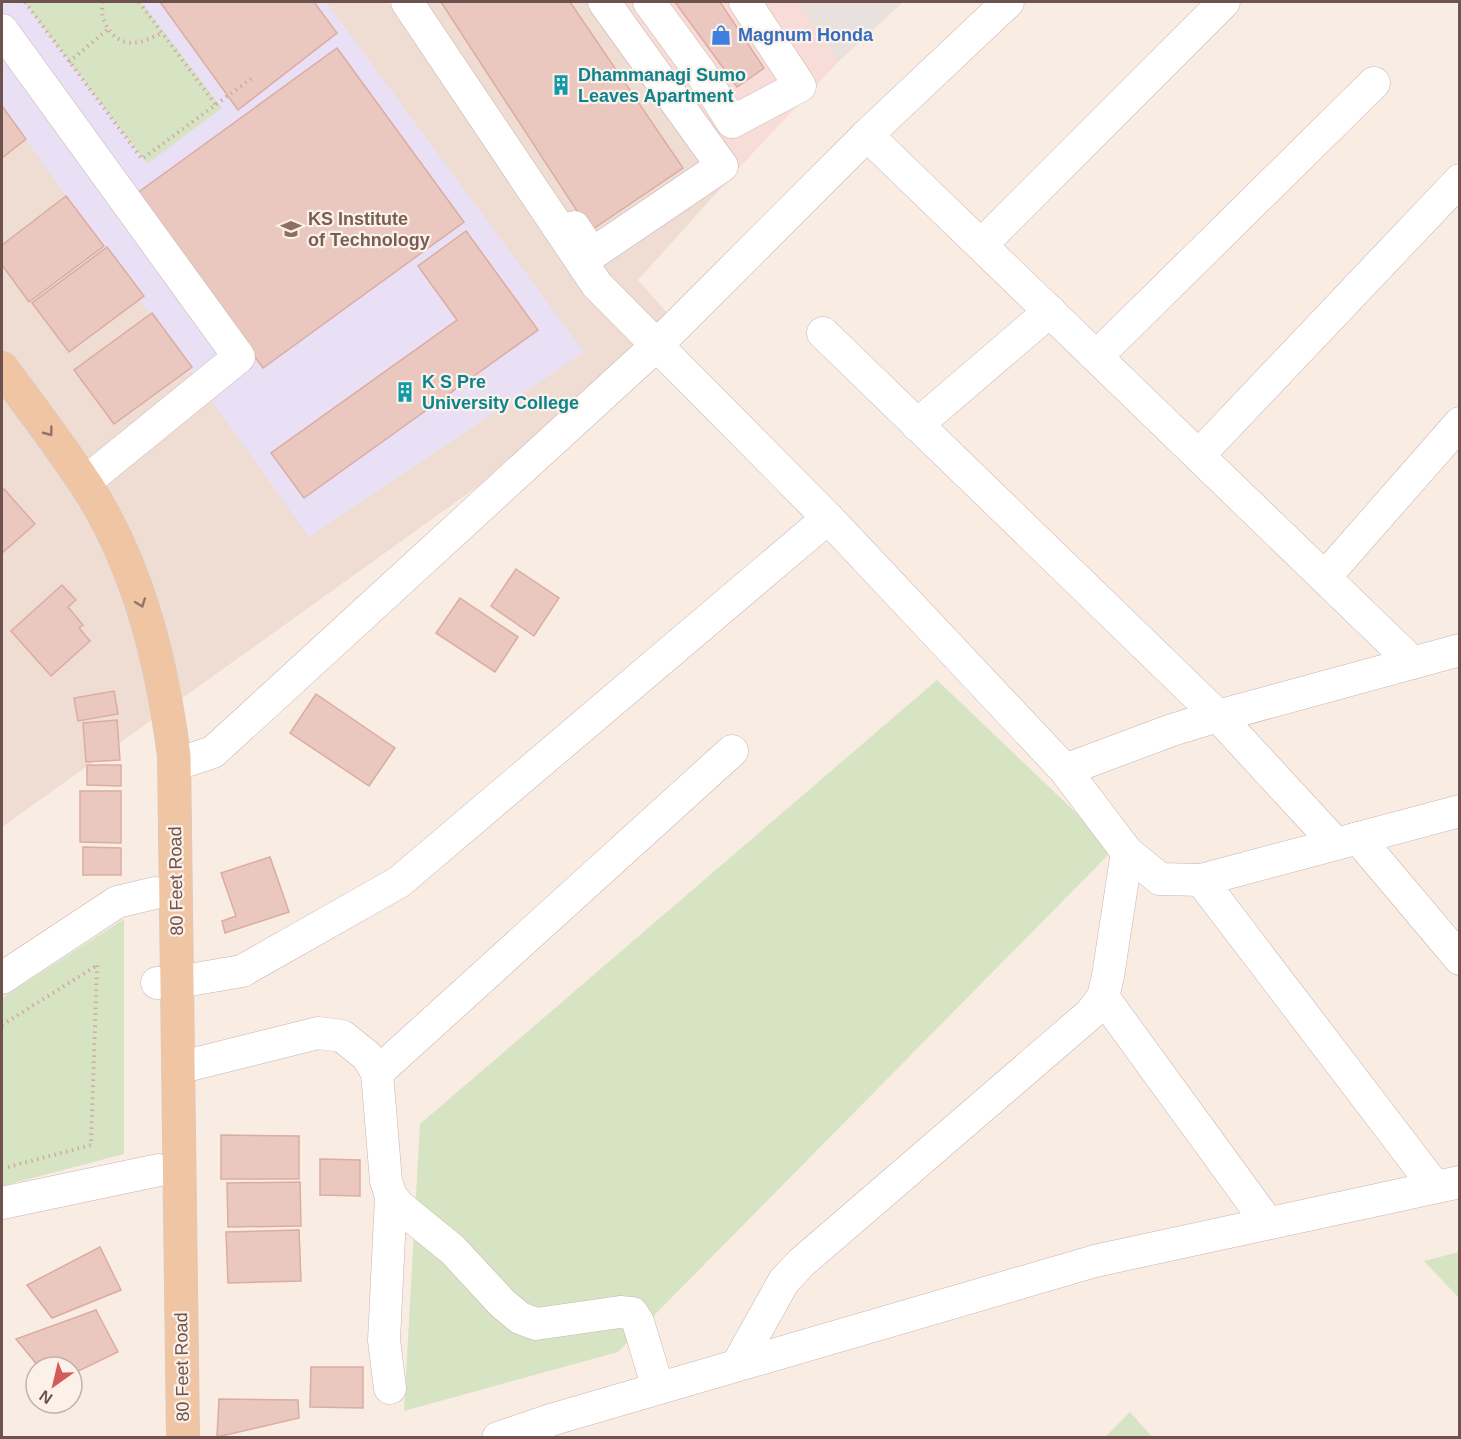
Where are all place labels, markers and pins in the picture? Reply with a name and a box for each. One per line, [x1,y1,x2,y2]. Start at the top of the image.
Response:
shop icon: Magnum Honda [709,23,733,47]
place label: Magnum Honda [738,25,874,45]
place label: Dhammanagi Sumo Leaves Apartment [578,65,746,106]
building icon: Dhammanagi Sumo Leaves Apartment [549,73,573,97]
place label: KS Institute of Technology [308,209,430,250]
school or university icon: KS Institute of Technology [279,217,303,241]
place label: K S Pre University College [422,372,579,413]
building icon: K S Pre University College [393,380,417,404]

